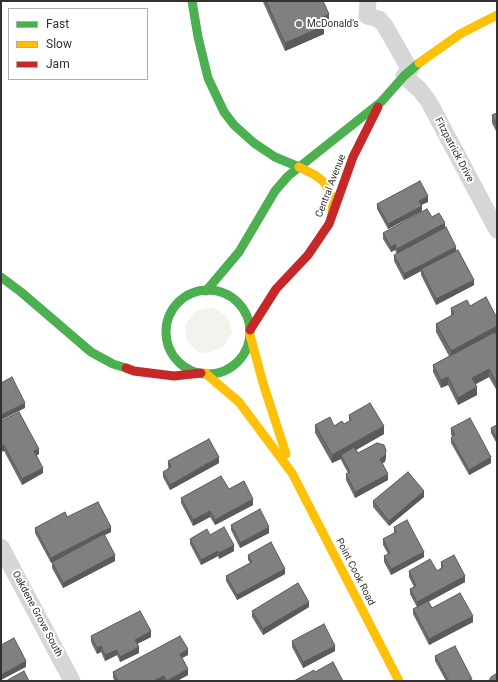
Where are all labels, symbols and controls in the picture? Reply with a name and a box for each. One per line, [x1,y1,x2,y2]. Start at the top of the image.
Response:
legend [8,8,148,80]
text: Fast [46,17,69,31]
place label: McDonald's [307,18,359,30]
marker: McDonald's [294,19,304,29]
text: Slow [46,37,72,51]
text: Jam [46,57,70,71]
street label: Fitzpatrick Drive [432,116,476,184]
street label: Central Avenue [313,153,349,219]
street label: Point Cook Road [333,536,377,608]
street label: Oakdene Grove South [9,569,65,659]

